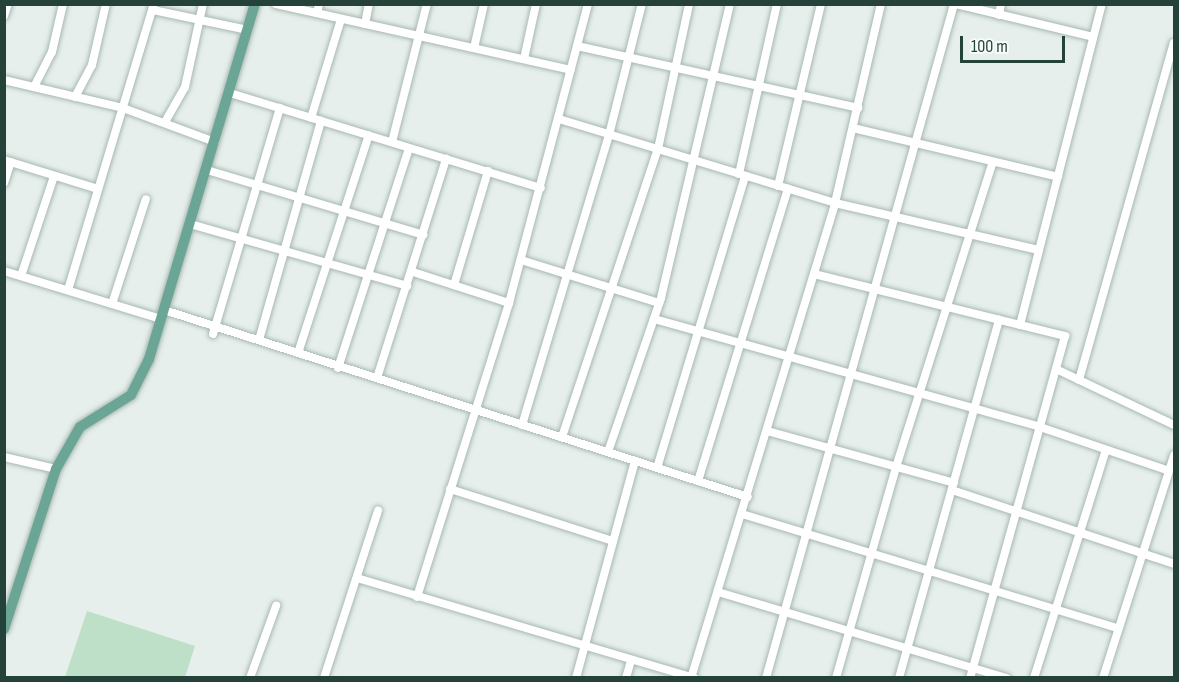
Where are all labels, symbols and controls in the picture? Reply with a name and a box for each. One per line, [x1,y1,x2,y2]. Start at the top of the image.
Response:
scale bar [963,24,1068,62]
text: 100 m [971,36,1008,57]

